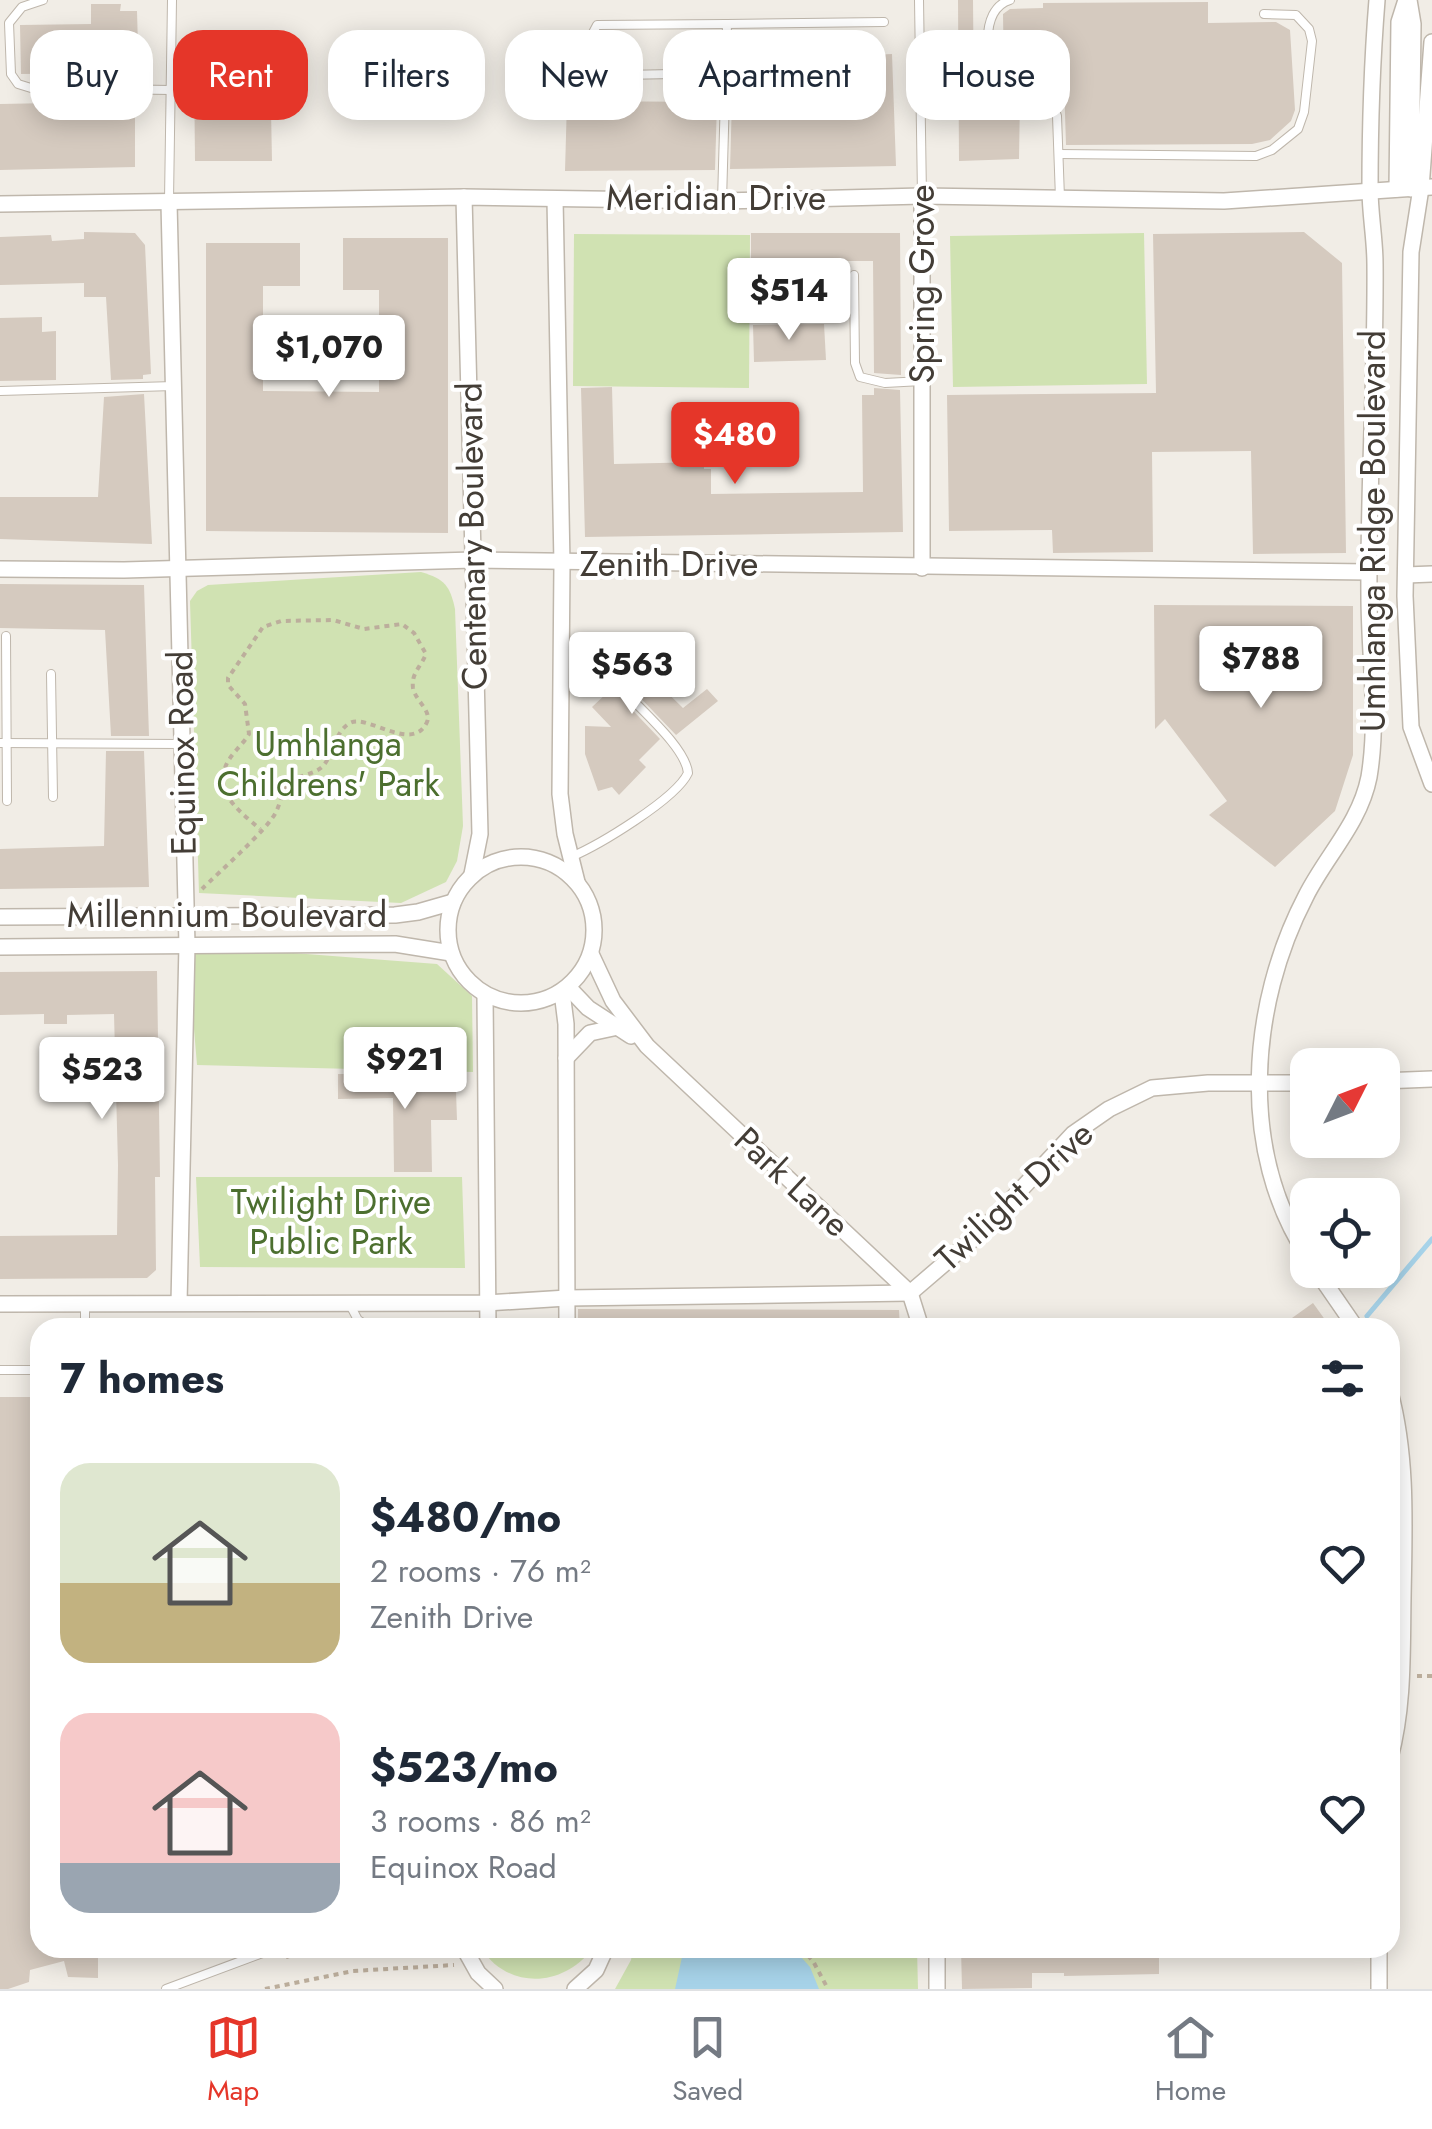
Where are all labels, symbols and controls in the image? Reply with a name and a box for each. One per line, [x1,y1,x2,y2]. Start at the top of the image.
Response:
chip: Buy [30,30,153,120]
chip: Rent [173,30,308,120]
chip: Filters [328,30,485,120]
chip: New [505,30,643,120]
chip: Apartment [663,30,886,120]
chip: House [906,30,1070,120]
street label: Meridian Drive [606,173,826,223]
street label: Spring Grove [897,184,947,384]
pin: $514 [730,258,848,343]
text: $514 [749,267,829,313]
pin: $1,070 [248,315,410,400]
text: $1,070 [275,324,383,370]
street label: Umhlanga Ridge Boulevard [1348,330,1398,732]
street label: Centenary Boulevard [444,382,500,690]
pin: $480 [676,402,794,487]
text: $480 [693,411,777,457]
street label: Zenith Drive [580,539,758,589]
pin: $788 [1202,626,1320,711]
pin: $563 [573,632,691,717]
text: $788 [1221,635,1301,681]
text: $563 [591,641,673,687]
street label: Equinox Road [155,650,209,856]
park label: Umhlanga Childrens' Park [216,719,440,809]
street label: Millennium Boulevard [67,890,387,940]
pin: $921 [346,1027,464,1112]
text: $921 [366,1036,444,1082]
pin: $523 [43,1037,161,1122]
text: $523 [61,1046,143,1092]
north arrow [1290,1048,1400,1158]
map controls [1290,1048,1400,1288]
street label: Twilight Drive [924,1109,1104,1283]
street label: Park Lane [723,1115,861,1249]
park label: Twilight Drive Public Park [231,1177,431,1267]
button: locate [1290,1178,1400,1288]
text: 7 homes [60,1348,224,1409]
icon: filters [1315,1351,1370,1406]
text: $480/mo [370,1487,561,1548]
icon: home [140,1503,260,1623]
icon: heart [1315,1536,1370,1591]
text: 2 rooms · 76 m² [370,1548,591,1594]
text: Zenith Drive [370,1594,533,1640]
text: $523/mo [370,1737,558,1798]
icon: home [140,1753,260,1873]
icon: heart [1315,1786,1370,1841]
text: 3 rooms · 86 m² [370,1798,591,1844]
text: Equinox Road [370,1844,557,1890]
tab: Map [206,2010,261,2111]
tab: Saved [672,2010,743,2111]
tab: Home [1155,2010,1226,2111]

